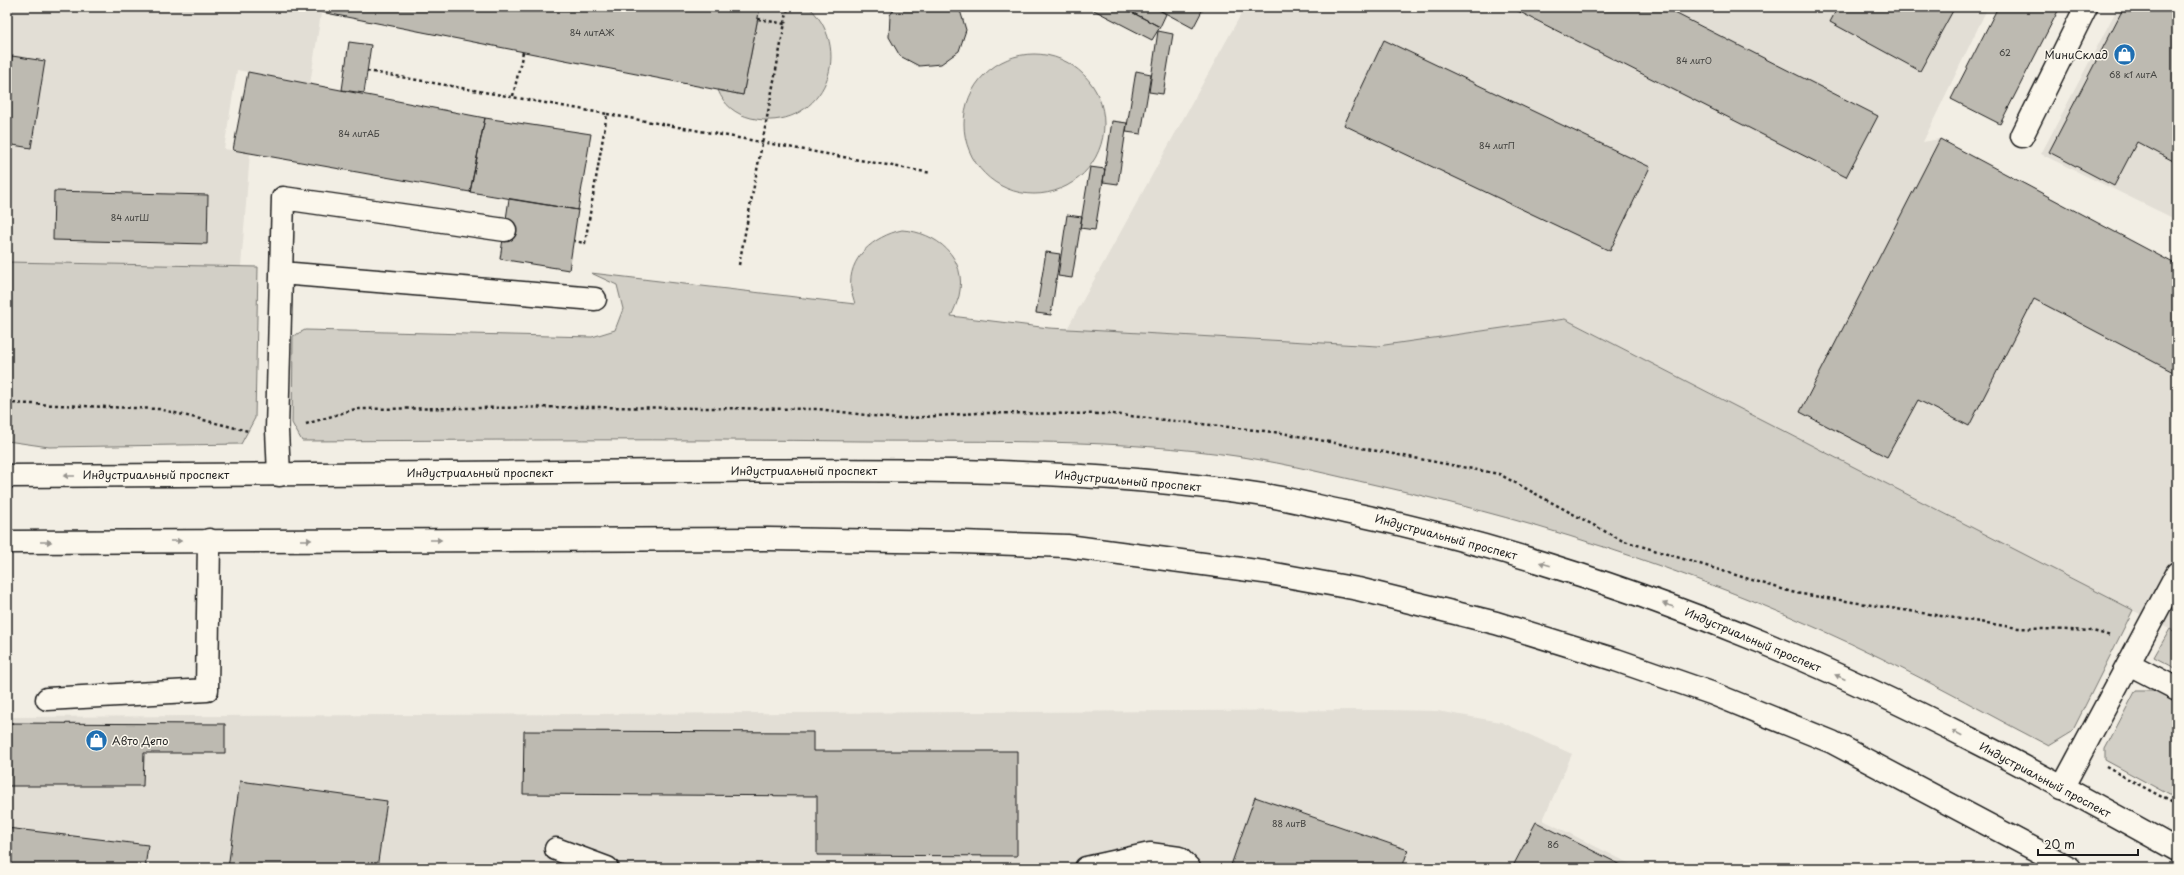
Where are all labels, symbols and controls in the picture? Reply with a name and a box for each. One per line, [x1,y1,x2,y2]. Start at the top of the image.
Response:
house number: 84 литАЖ [570,25,614,39]
shop icon: МиниСклад [2111,42,2137,68]
house number: 62 [1999,45,2011,59]
place label: МиниСклад [2045,46,2108,63]
house number: 84 литО [1676,53,1712,67]
house number: 68 к1 литА [2109,67,2157,81]
house number: 84 литАБ [338,126,380,140]
house number: 84 литП [1479,138,1515,152]
house number: 84 литШ [111,210,149,224]
street label: Индустриальный проспект [731,462,878,479]
street label: Индустриальный проспект [407,464,554,481]
street label: Индустриальный проспект [83,466,230,483]
street label: Индустриальный проспект [1054,466,1202,495]
one-way arrow [63,472,75,479]
street label: Индустриальный проспект [1373,509,1520,564]
one-way arrow [170,537,182,544]
one-way arrow [300,537,313,543]
one-way arrow [430,537,443,543]
one-way arrow [40,539,53,545]
one-way arrow [1539,561,1551,567]
one-way arrow [1662,602,1674,608]
street label: Индустриальный проспект [1682,603,1825,676]
one-way arrow [1834,674,1845,680]
shop icon: Авто Депо [84,728,110,754]
one-way arrow [1951,730,1963,736]
place label: Авто Депо [112,732,169,749]
street label: Индустриальный проспект [1976,738,2115,822]
house number: 88 литВ [1272,816,1306,830]
scale bar [2038,831,2138,857]
text: 20 m [2044,835,2075,853]
house number: 86 [1547,837,1559,851]

